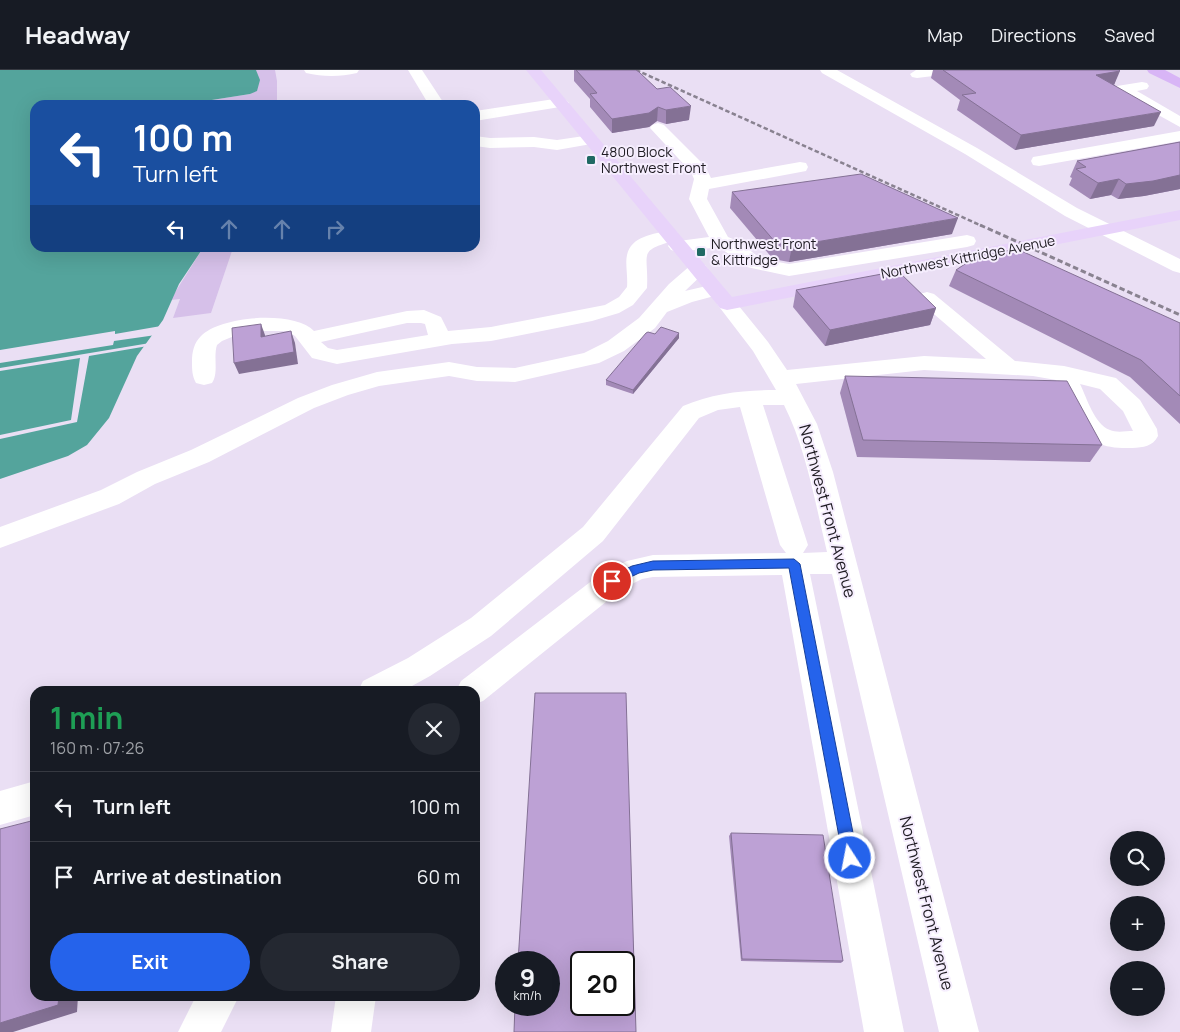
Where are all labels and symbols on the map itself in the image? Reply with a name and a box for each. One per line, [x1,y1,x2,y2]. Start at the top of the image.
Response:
place label: 4800 Block Northwest Front [601,142,707,177]
marker: 4800 Block Northwest Front [585,154,597,166]
street label: Northwest Kittridge Avenue [879,230,1057,283]
place label: Northwest Front & Kittridge [711,234,817,269]
marker: Northwest Front & Kittridge [695,246,707,258]
street label: Northwest Front Avenue [794,422,862,600]
pin [591,560,633,602]
street label: Northwest Front Avenue [895,814,959,992]
position arrow [823,831,875,883]
speed limit sign: 20 [570,951,635,1016]

